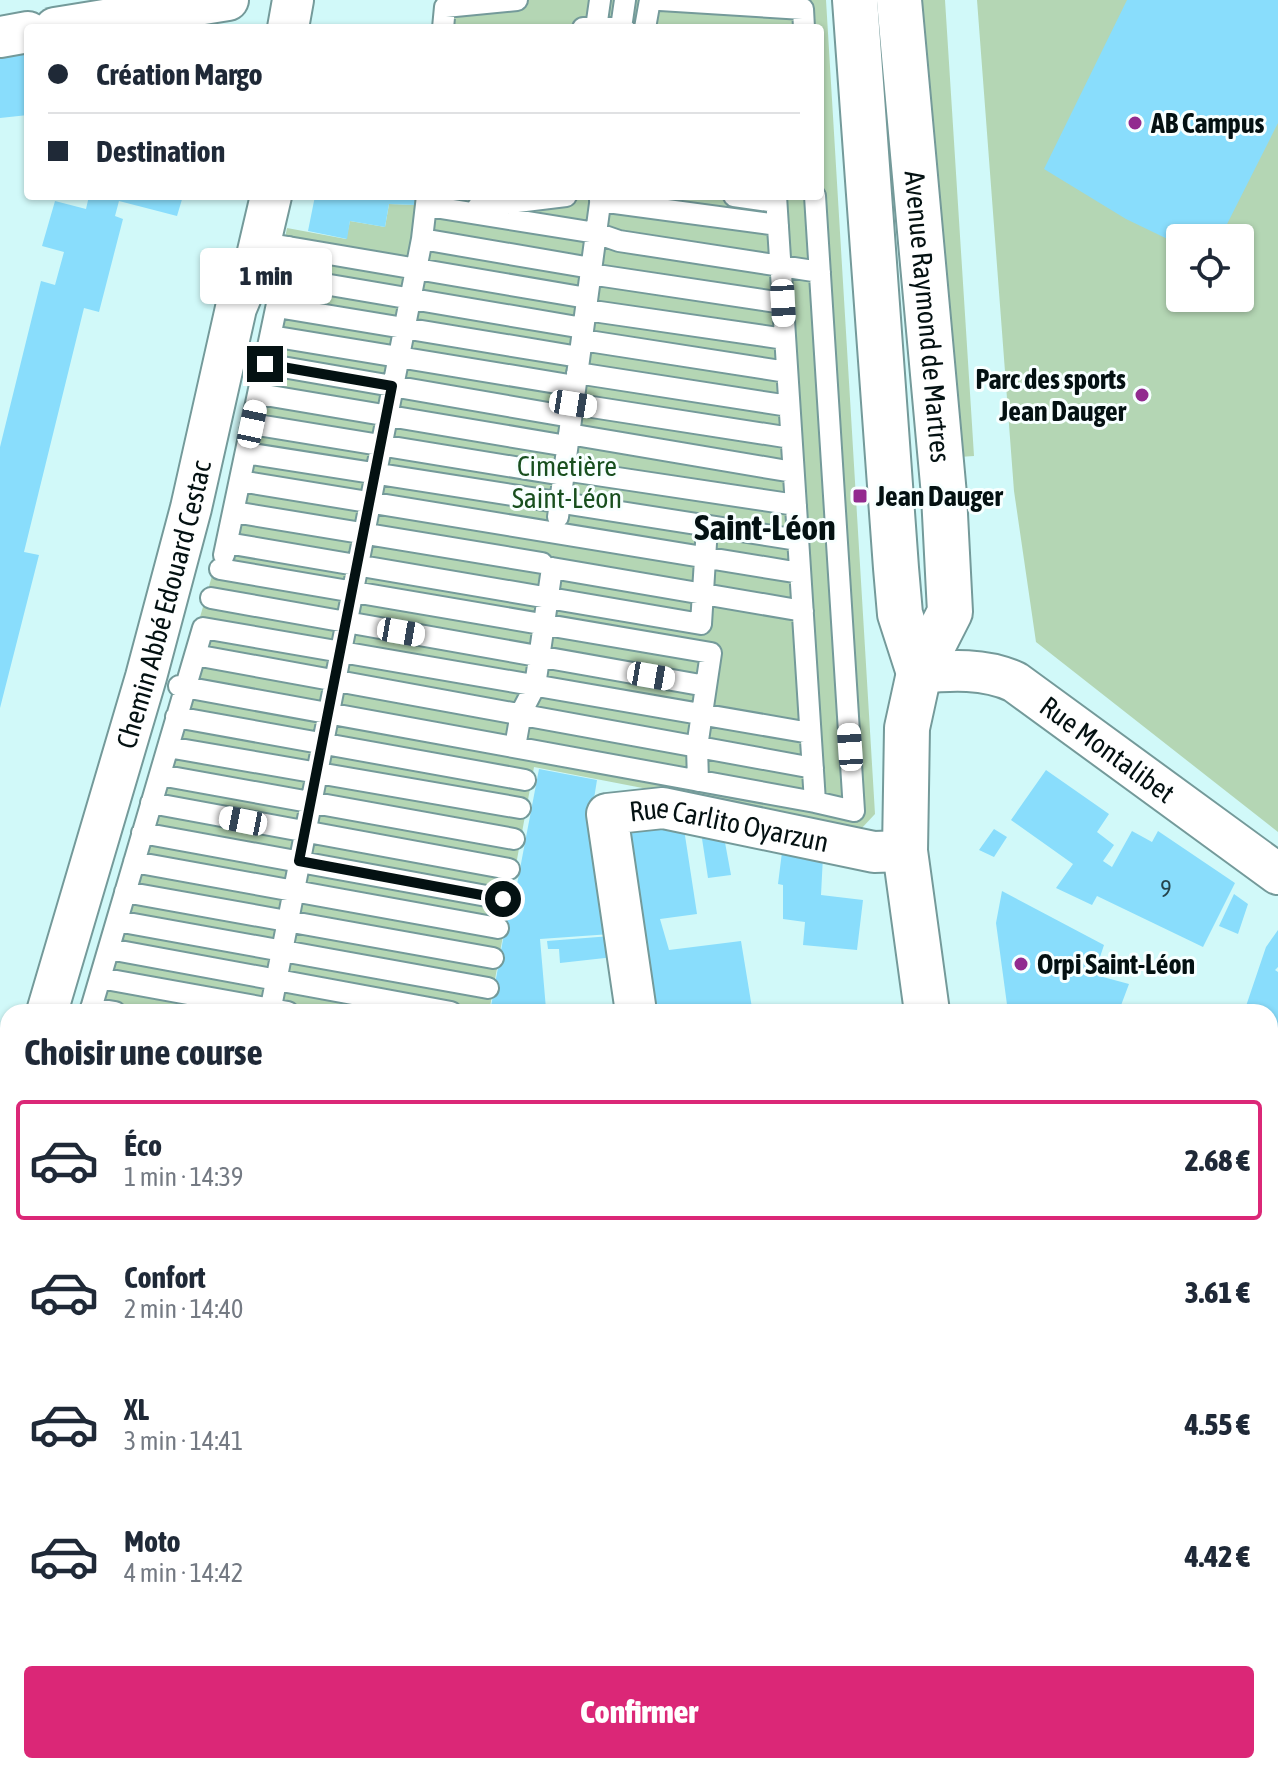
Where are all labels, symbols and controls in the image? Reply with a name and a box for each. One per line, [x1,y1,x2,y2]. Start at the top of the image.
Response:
text: Création Margo [96,57,263,91]
place label: AB Campus [1150,107,1264,139]
marker: AB Campus [1126,114,1144,132]
text: Destination [96,134,225,168]
street label: Avenue Raymond de Martres [899,170,957,464]
map controls [1166,224,1254,312]
button: locate [1166,224,1254,312]
callout: 1 min [199,248,331,304]
text: 1 min [239,261,293,291]
car [770,278,796,328]
route end [247,346,283,382]
place label: Parc des sports Jean Dauger [975,363,1127,427]
marker: Parc des sports Jean Dauger [1133,386,1151,404]
car [547,388,599,420]
car [235,398,269,450]
park label: Cimetière Saint-Léon [512,450,622,514]
street label: Chemin Abbé Edouard Cestac [110,457,217,752]
place label: Jean Dauger [875,480,1004,512]
marker: Jean Dauger [851,487,869,505]
district label: Saint-Léon [694,506,836,548]
car [375,616,427,648]
car [625,660,677,692]
street label: Rue Montalibet [1034,690,1181,809]
car [836,722,864,772]
street label: Rue Carlito Oyarzun [628,791,832,858]
car [217,805,269,837]
house number: 9 [1160,875,1172,902]
route start [485,881,521,917]
place label: Orpi Saint-Léon [1037,948,1195,980]
marker: Orpi Saint-Léon [1012,955,1030,973]
text: Choisir une course [24,1031,263,1073]
icon: car [28,1124,100,1196]
text: Éco [124,1128,162,1162]
text: 2.68 € [1185,1143,1250,1177]
text: 1 min · 14:39 [124,1162,243,1192]
icon: car [28,1256,100,1328]
text: Confort [124,1260,206,1294]
text: 3.61 € [1185,1275,1250,1309]
text: 2 min · 14:40 [124,1294,243,1324]
icon: car [28,1388,100,1460]
text: XL [124,1392,149,1426]
text: 4.55 € [1185,1407,1250,1441]
text: 3 min · 14:41 [124,1426,243,1456]
icon: car [28,1520,100,1592]
text: Moto [124,1524,181,1558]
text: 4.42 € [1185,1539,1250,1573]
text: 4 min · 14:42 [124,1558,243,1588]
button: Confirmer [24,1666,1254,1758]

